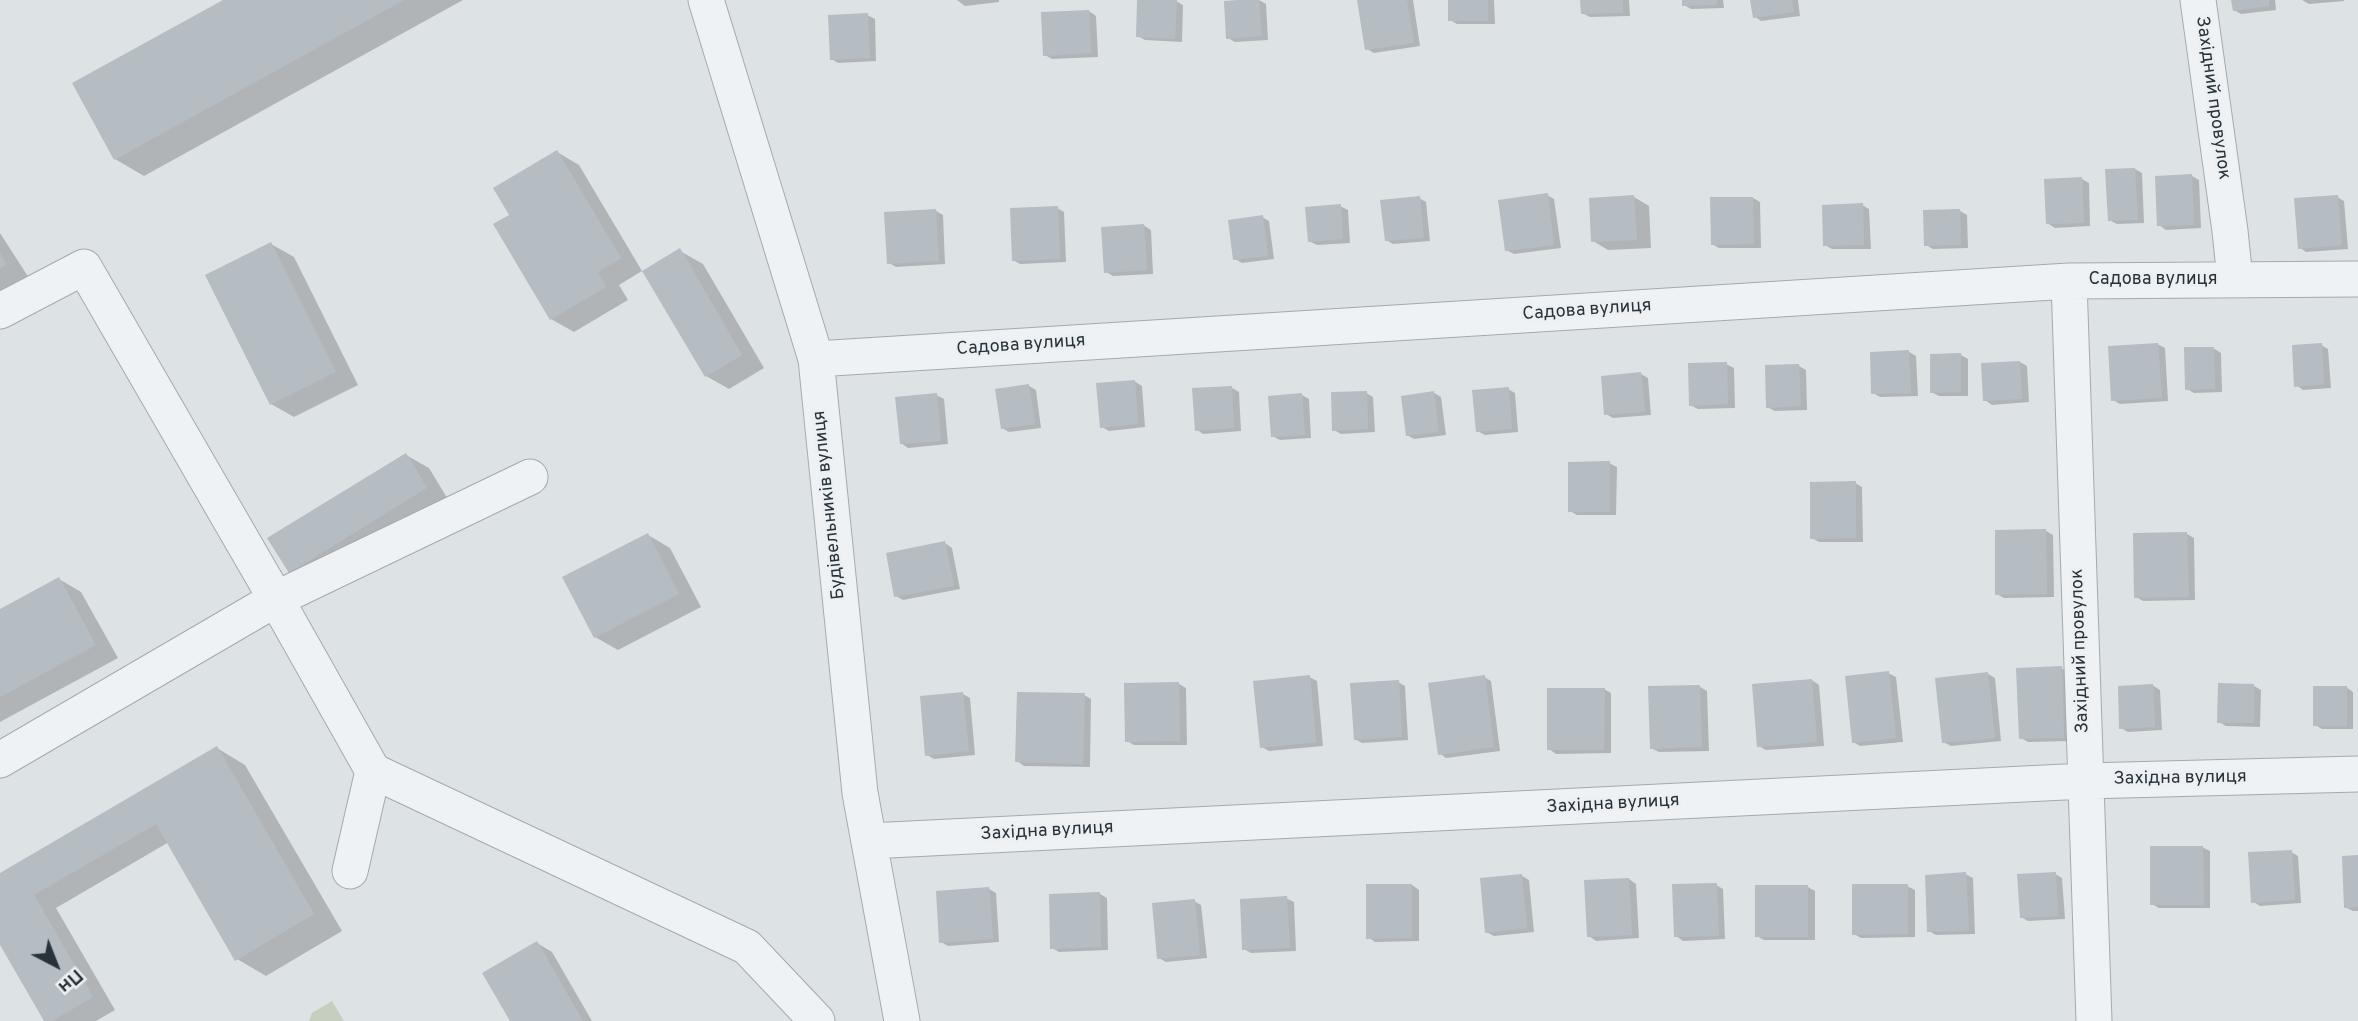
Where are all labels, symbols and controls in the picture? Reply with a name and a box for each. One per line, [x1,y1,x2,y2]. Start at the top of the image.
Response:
street label: Західний провулок [2190,15,2234,181]
street label: Садова вулиця [2088,269,2218,291]
street label: Садова вулиця [1522,296,1652,326]
street label: Садова вулиця [956,331,1086,361]
street label: Будівельників вулиця [809,409,851,601]
street label: Західний провулок [2067,568,2095,734]
street label: Західна вулиця [2113,767,2247,791]
street label: Західна вулиця [1546,791,1680,819]
street label: Західна вулиця [980,818,1114,846]
north arrow [21,930,91,1000]
text: Пн [53,963,88,998]

